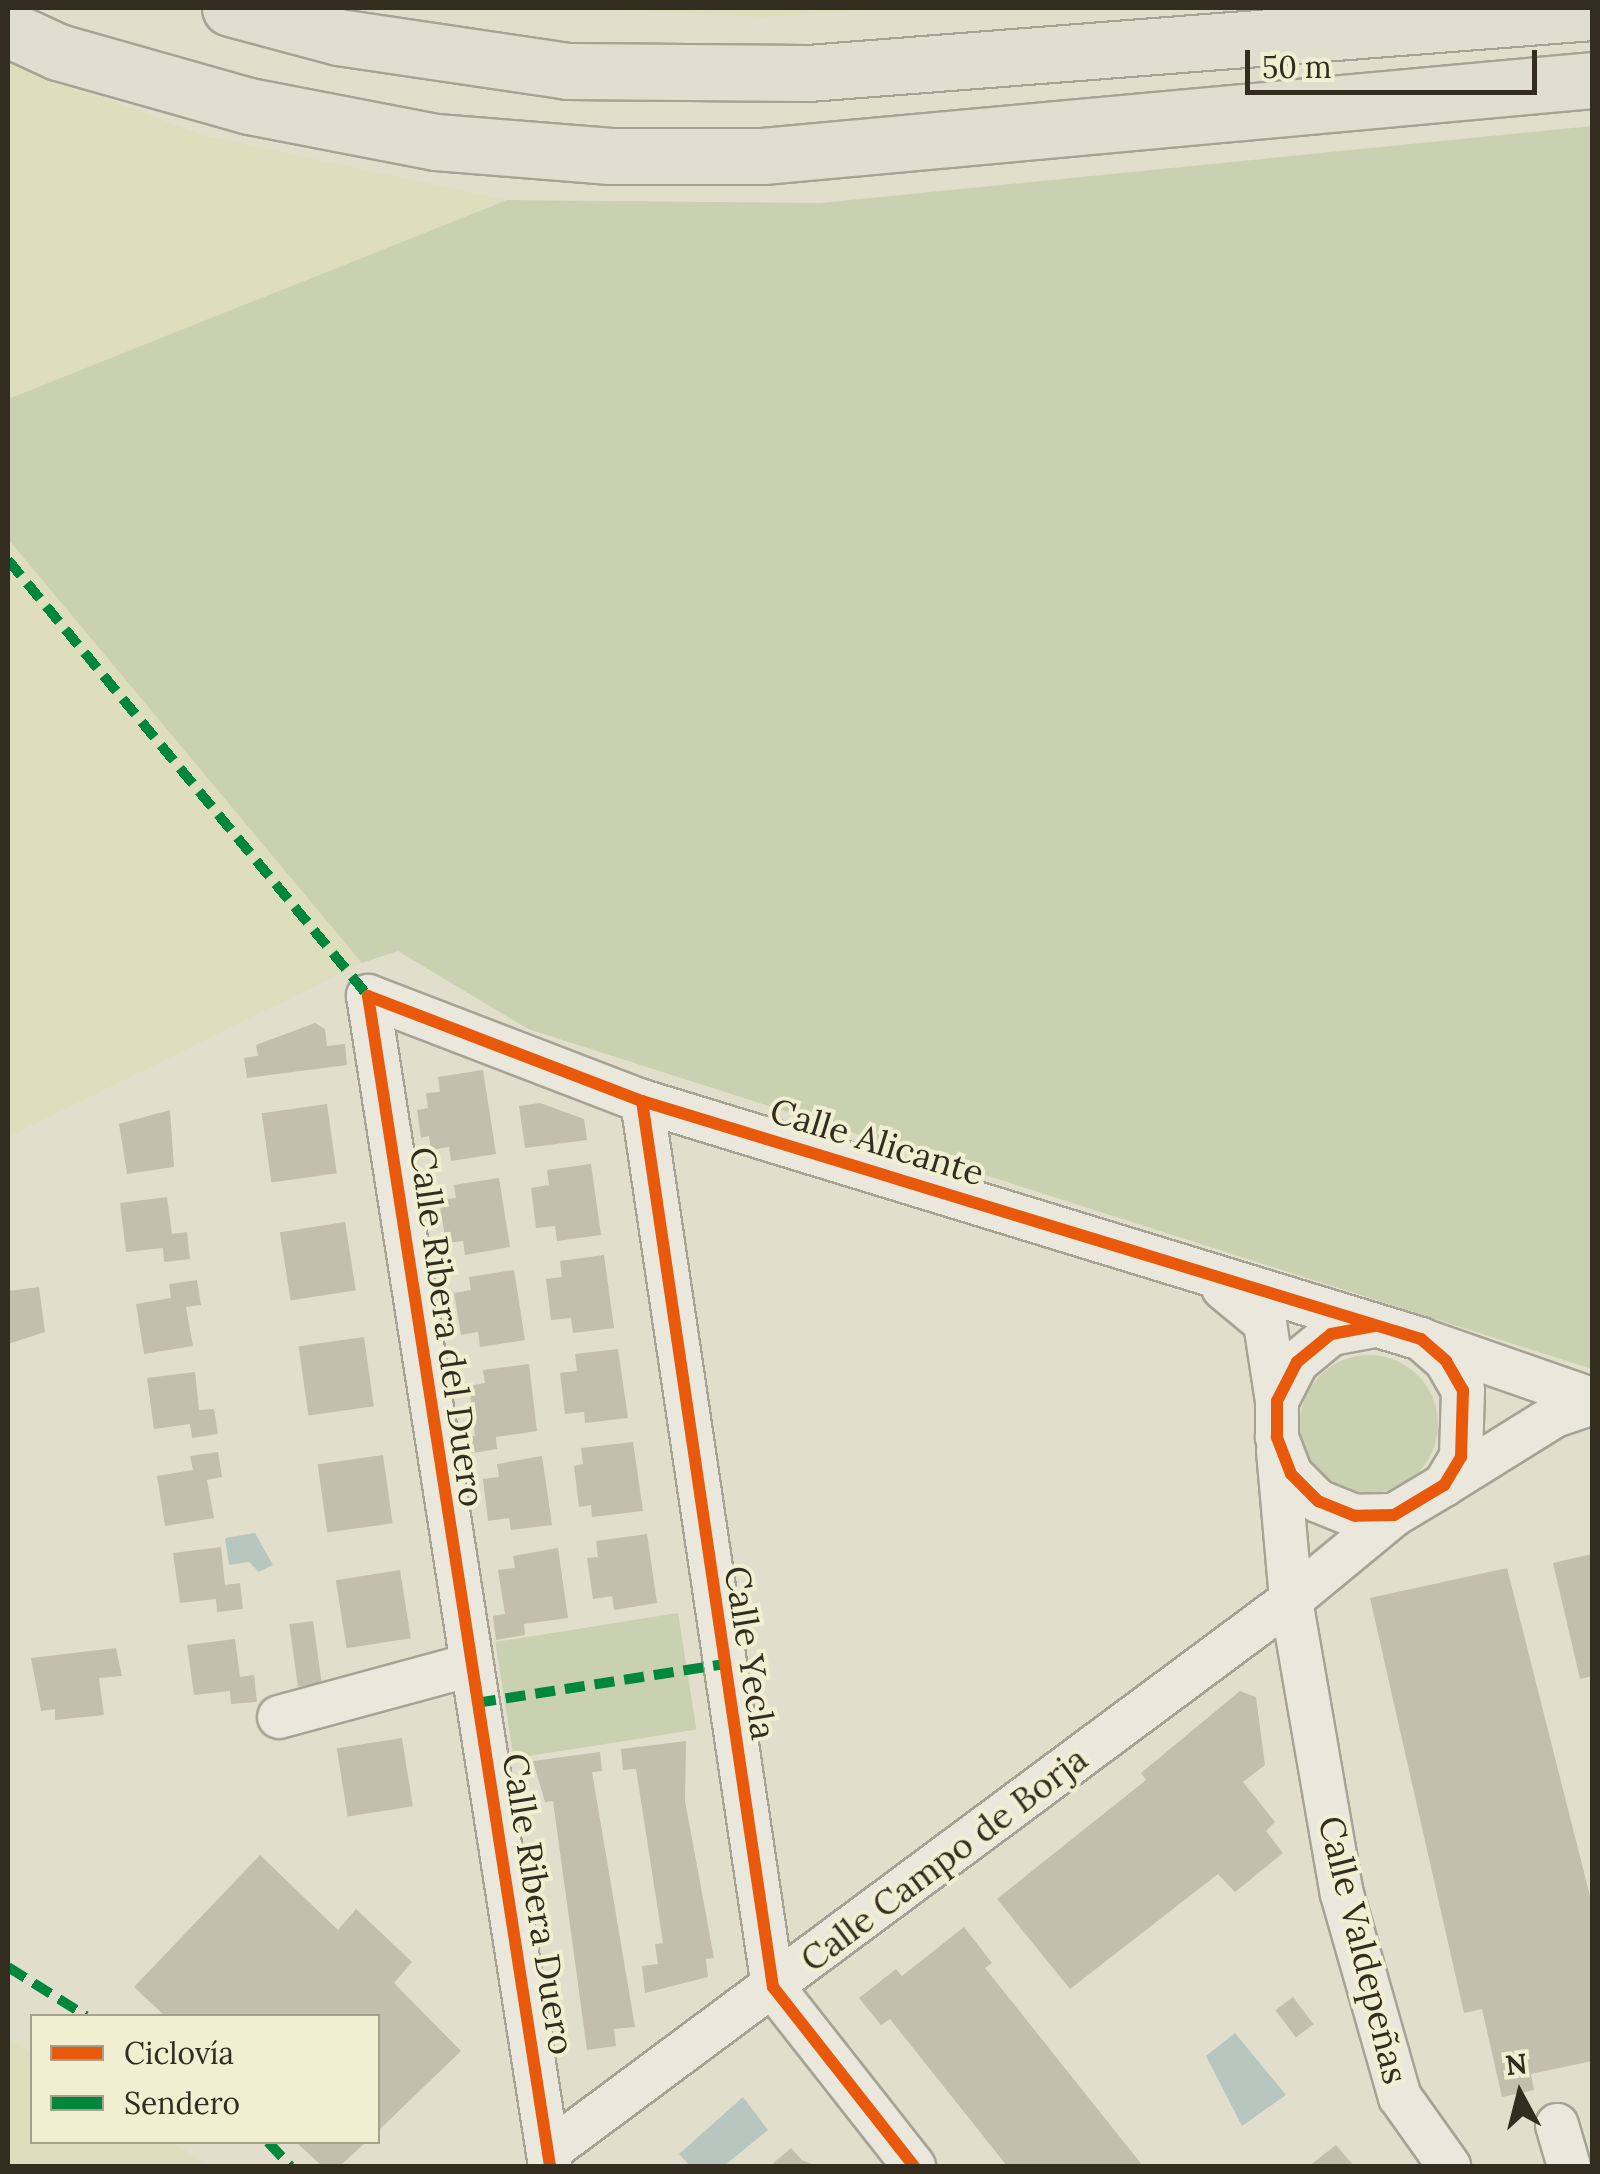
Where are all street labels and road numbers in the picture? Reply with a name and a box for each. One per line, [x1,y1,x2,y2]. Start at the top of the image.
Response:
street label: Calle Alicante [765,1090,989,1194]
street label: Calle Ribera del Duero [401,1144,493,1510]
street label: Calle Yecla [716,1563,784,1743]
street label: Calle Campo de Borja [792,1738,1096,1980]
street label: Calle Ribera Duero [493,1750,583,2058]
street label: Calle Valdepeñas [1309,1812,1417,2088]

